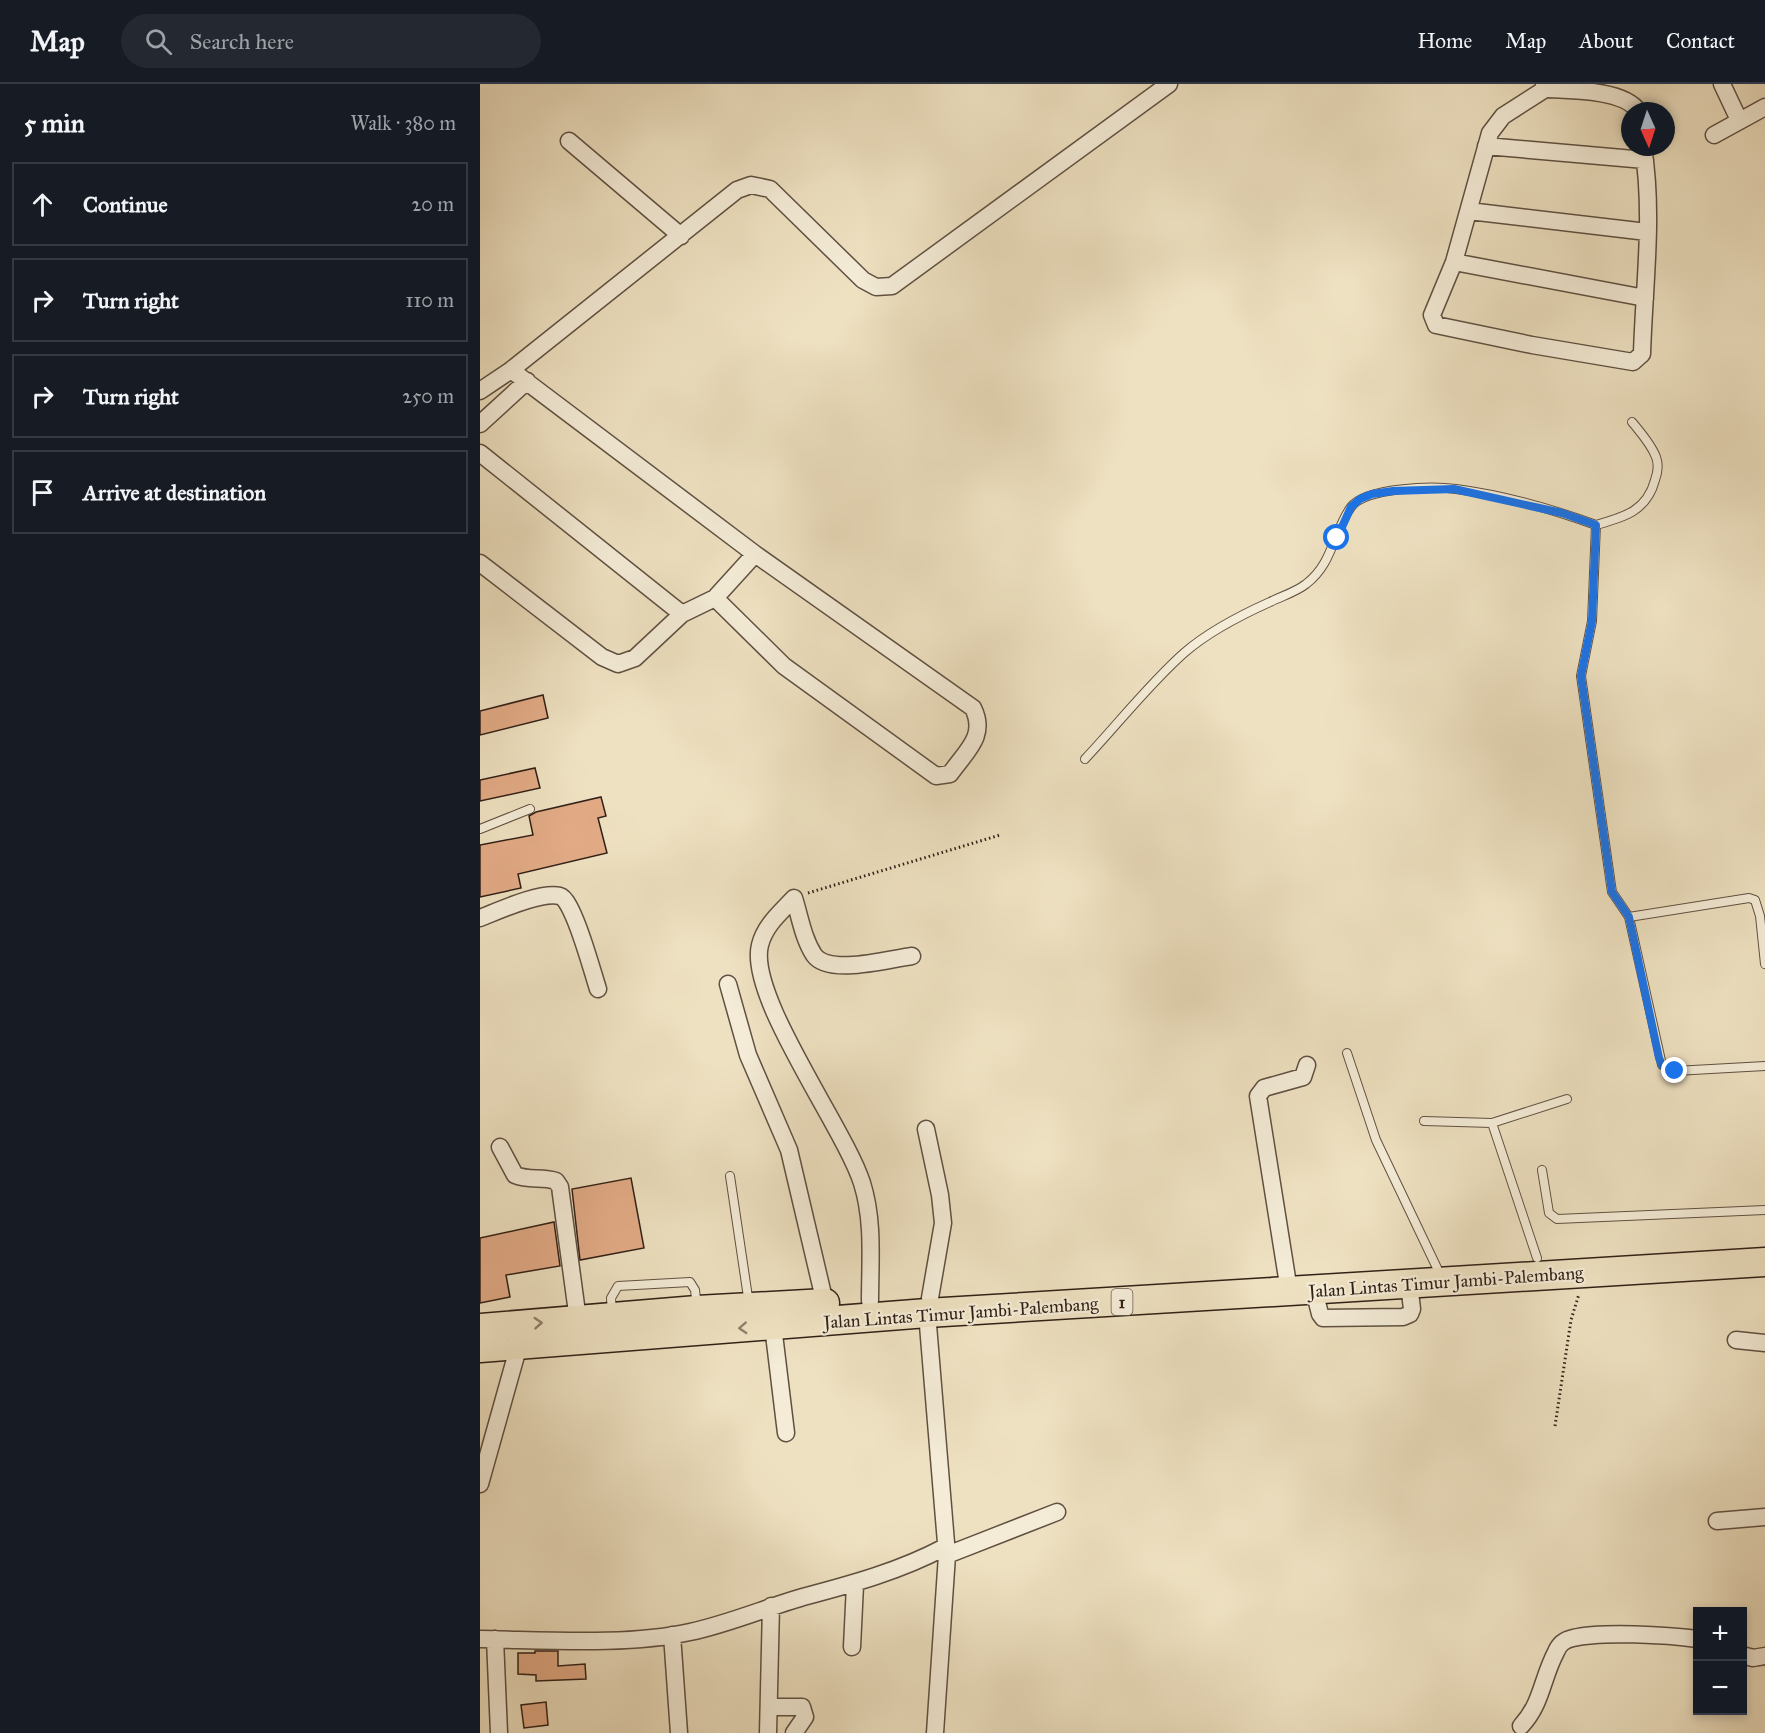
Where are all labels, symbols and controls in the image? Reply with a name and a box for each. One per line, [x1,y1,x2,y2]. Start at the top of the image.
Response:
search box [121,14,541,68]
text: Map [30,24,85,59]
icon: search [142,25,175,58]
text: Search here [190,28,294,55]
text: Home [1417,28,1472,54]
text: Map [1505,28,1546,54]
text: About [1579,28,1633,54]
text: Contact [1666,28,1735,54]
north arrow [1621,102,1675,156]
text: 5 min [24,107,85,139]
text: Walk · 380 m [350,111,456,135]
icon: ahead [26,188,59,221]
text: Continue [83,191,168,218]
text: 20 m [411,192,454,216]
icon: right [26,284,59,317]
text: Turn right [83,287,179,314]
text: 110 m [406,288,454,312]
icon: right [26,380,59,413]
text: Turn right [83,383,179,410]
text: 250 m [402,384,454,408]
icon: arrive [26,476,59,509]
text: Arrive at destination [83,479,266,506]
route start [1323,524,1349,550]
route end [1661,1057,1687,1083]
street label: Jalan Lintas Timur Jambi-Palembang [1306,1261,1585,1304]
road number: 1 [1112,1289,1132,1315]
street label: Jalan Lintas Timur Jambi-Palembang [821,1292,1100,1335]
one-way arrow [534,1316,543,1329]
one-way arrow [738,1321,747,1334]
map controls [1693,1607,1747,1715]
button: + [1693,1607,1747,1661]
button: − [1693,1661,1747,1715]

